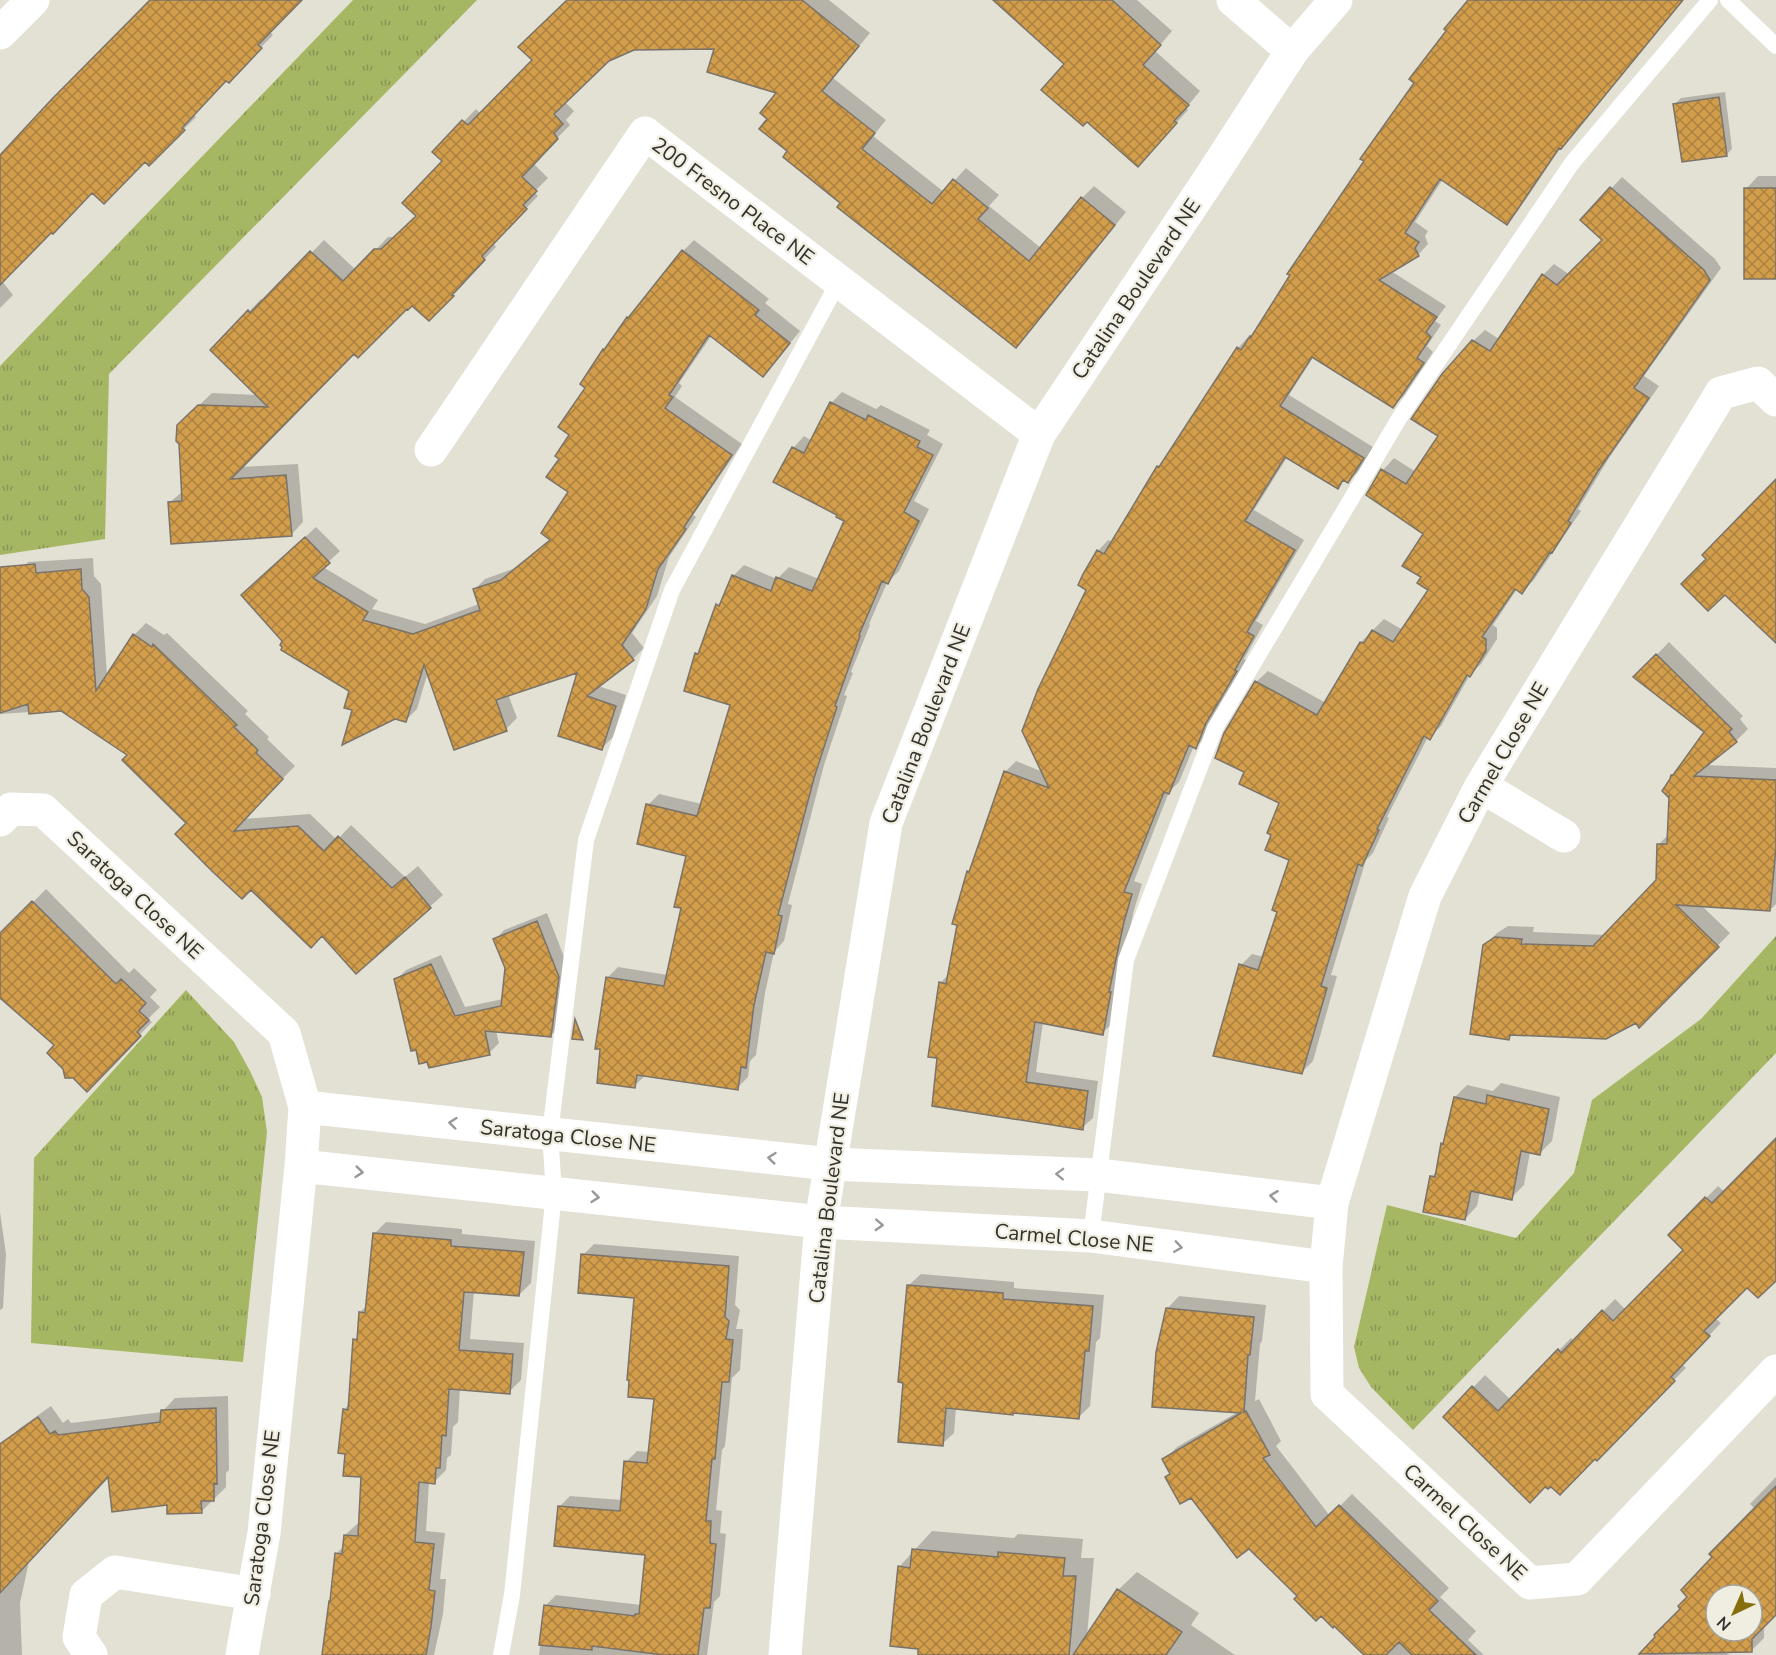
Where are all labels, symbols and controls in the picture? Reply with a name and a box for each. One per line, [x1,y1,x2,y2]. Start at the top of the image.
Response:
street label: 200 Fresno Place NE [646,131,820,271]
street label: Catalina Boulevard NE [1065,193,1207,385]
street label: Catalina Boulevard NE [875,620,977,828]
street label: Carmel Close NE [1451,677,1555,829]
street label: Saratoga Close NE [61,825,209,965]
street label: Catalina Boulevard NE [802,1091,856,1305]
street label: Saratoga Close NE [479,1113,657,1159]
one-way arrow [448,1117,458,1130]
one-way arrow [768,1152,777,1165]
one-way arrow [355,1165,364,1178]
one-way arrow [1055,1167,1064,1180]
one-way arrow [591,1190,600,1203]
one-way arrow [1270,1190,1279,1203]
street label: Carmel Close NE [993,1217,1155,1259]
one-way arrow [875,1218,884,1231]
one-way arrow [1174,1241,1183,1253]
street label: Saratoga Close NE [237,1429,287,1607]
street label: Carmel Close NE [1397,1457,1533,1587]
north arrow [1704,1583,1764,1643]
text: N [1712,1611,1736,1635]

